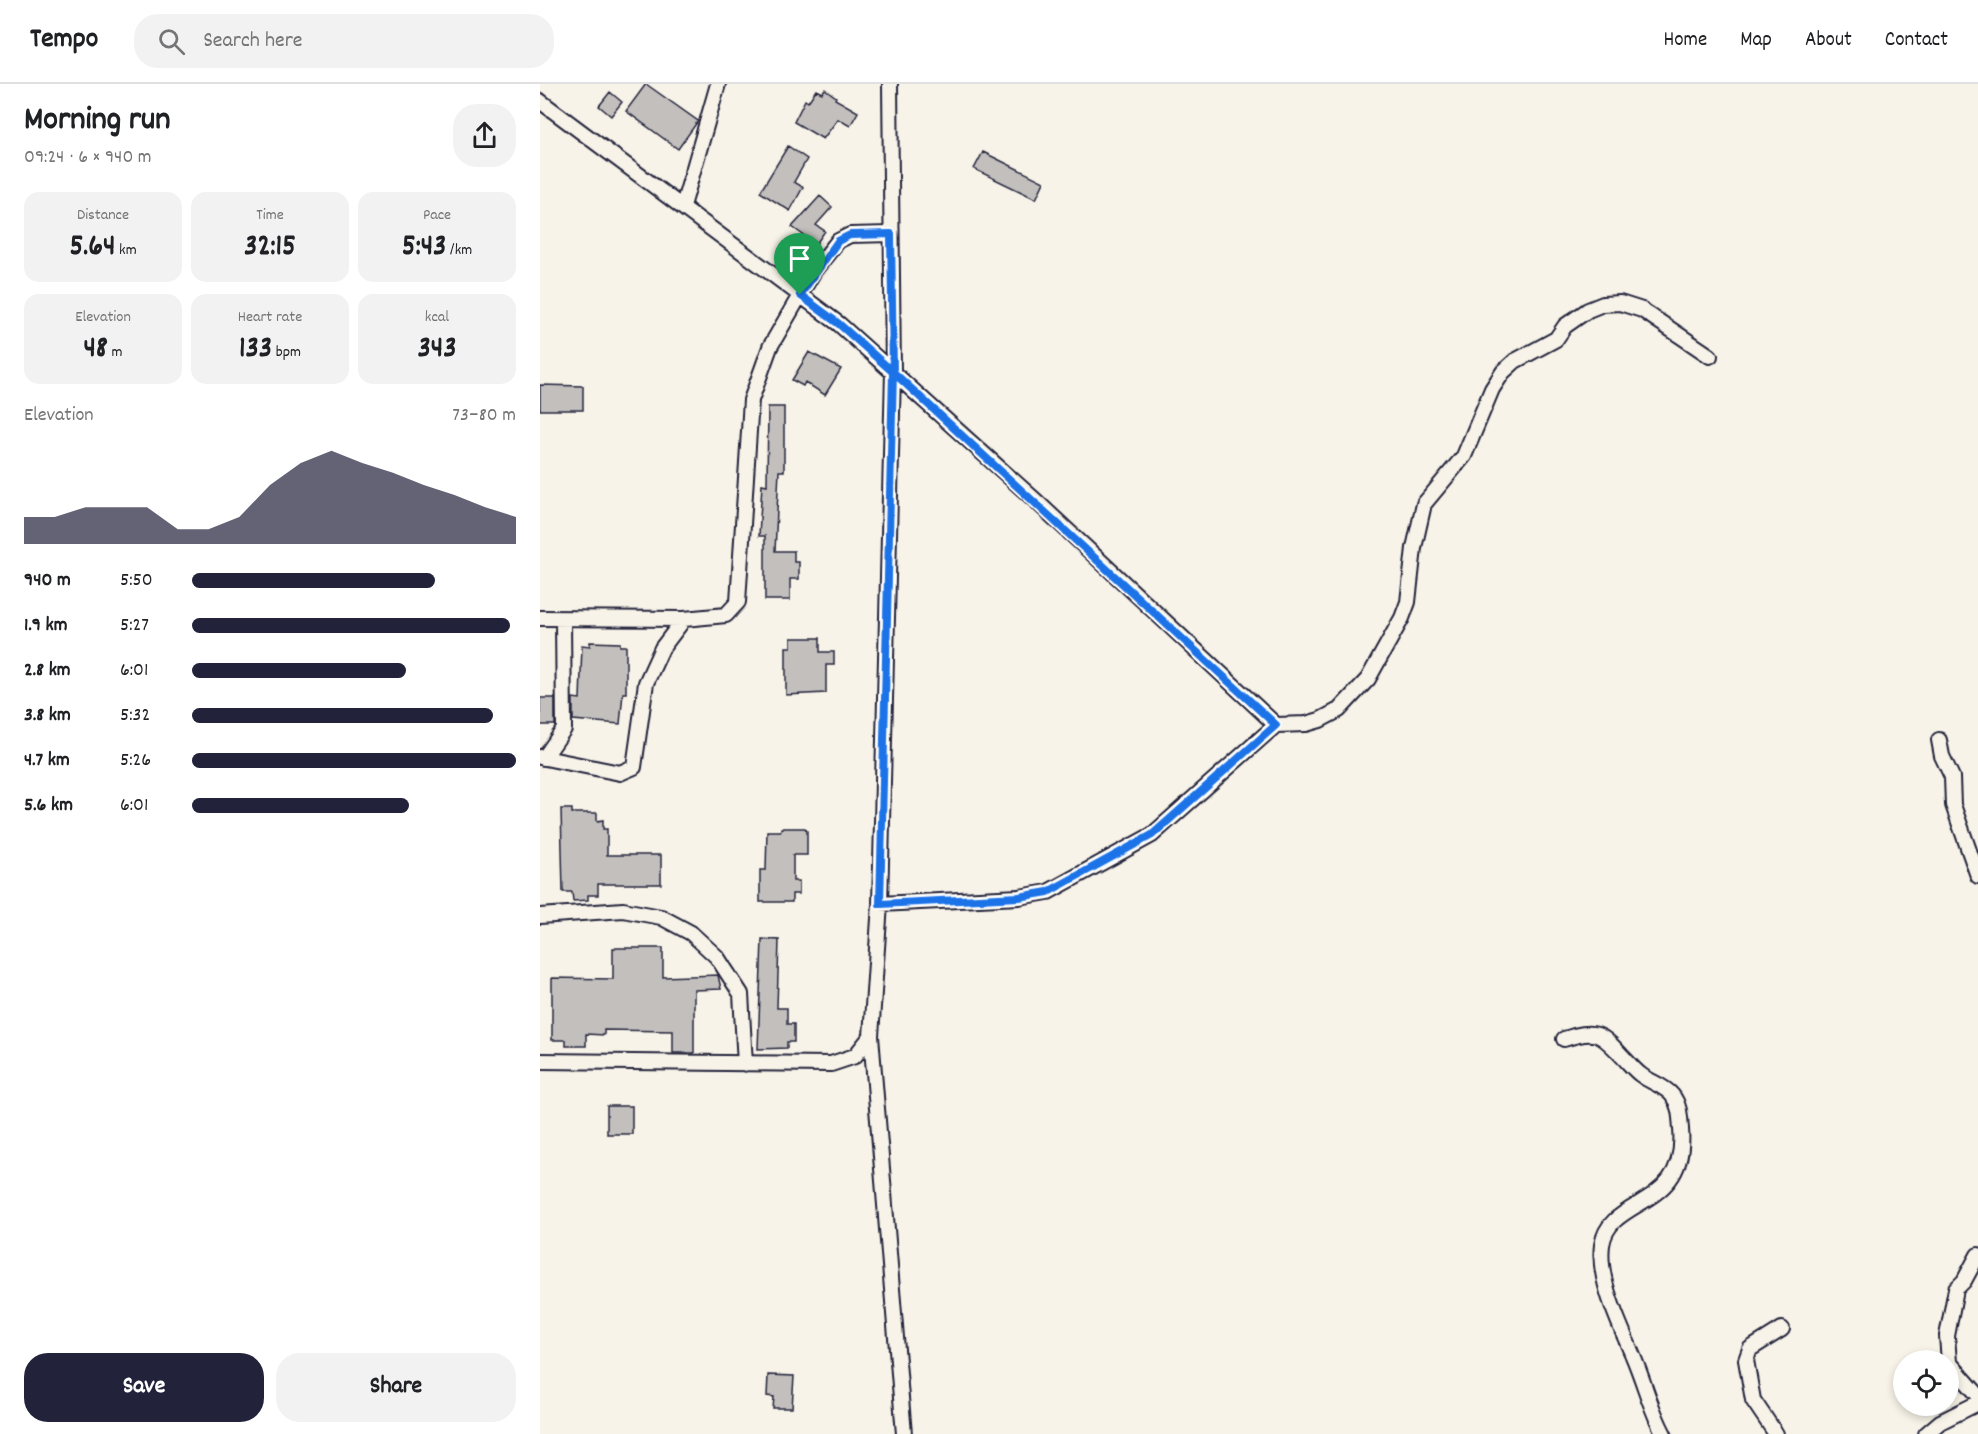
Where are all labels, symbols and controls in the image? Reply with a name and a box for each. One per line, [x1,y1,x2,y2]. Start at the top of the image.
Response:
search box [134,14,554,68]
text: Tempo [30,21,98,61]
icon: search [155,25,188,58]
text: Search here [203,26,303,57]
text: Home [1663,26,1707,56]
text: Map [1740,26,1772,56]
text: About [1805,26,1852,56]
text: Contact [1885,26,1948,56]
text: Morning run [24,98,171,145]
button: share [453,104,516,167]
text: 09:24 · 6 × 940 m [24,144,152,172]
text: Distance [77,204,129,227]
text: Time [256,204,284,227]
text: Pace [423,204,451,227]
text: 5.64 [69,227,115,270]
text: 32:15 [244,227,296,270]
text: 5:43 [402,227,446,270]
pin [774,233,825,295]
text: km [115,239,137,262]
text: /km [446,239,472,262]
icon: arrive [783,242,816,275]
text: Elevation [75,306,131,329]
text: Heart rate [238,306,302,329]
text: kcal [425,306,449,329]
text: 48 [83,329,108,372]
text: 133 [239,329,272,372]
text: 343 [417,329,457,372]
text: m [108,341,123,364]
text: bpm [272,341,301,364]
text: Elevation [24,402,94,430]
text: 73–80 m [452,402,516,430]
text: 940 m [24,567,71,595]
text: 5:50 [120,567,153,595]
text: 1.9 km [24,612,67,640]
text: 5:27 [120,612,149,640]
text: 2.8 km [24,657,71,685]
text: 6:01 [120,657,148,685]
text: 3.8 km [24,702,71,730]
text: 5:32 [120,702,150,730]
text: 4.7 km [24,747,70,775]
text: 5:26 [120,747,151,775]
text: 5.6 km [24,792,73,820]
text: 6:01 [120,792,148,820]
map controls [1893,1350,1959,1416]
button: locate [1893,1350,1959,1416]
button: Save [24,1353,264,1422]
button: Share [276,1353,516,1422]

